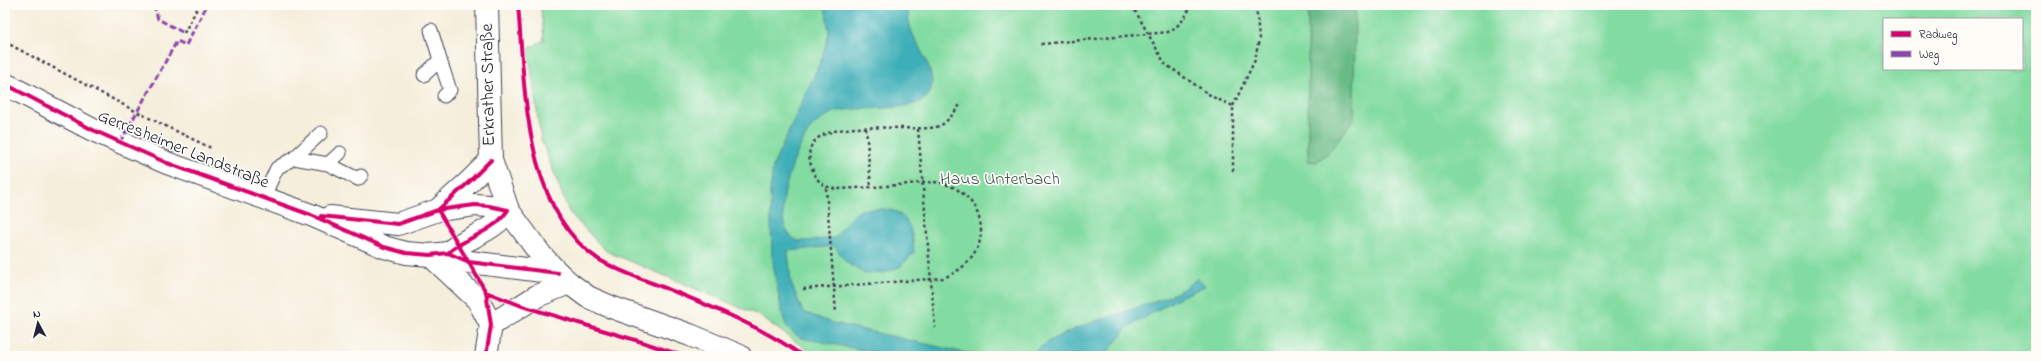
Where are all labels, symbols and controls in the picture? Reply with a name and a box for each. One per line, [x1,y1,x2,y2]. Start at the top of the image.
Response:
legend [1883,18,2023,70]
street label: Erkrather Straße [475,22,503,147]
text: Radweg [1919,26,1958,45]
text: Weg [1919,46,1939,65]
street label: Gerresheimer Landstraße [93,104,274,197]
park label: Haus Unterbach [940,167,1060,193]
north arrow [18,303,58,343]
text: N [32,306,42,322]

